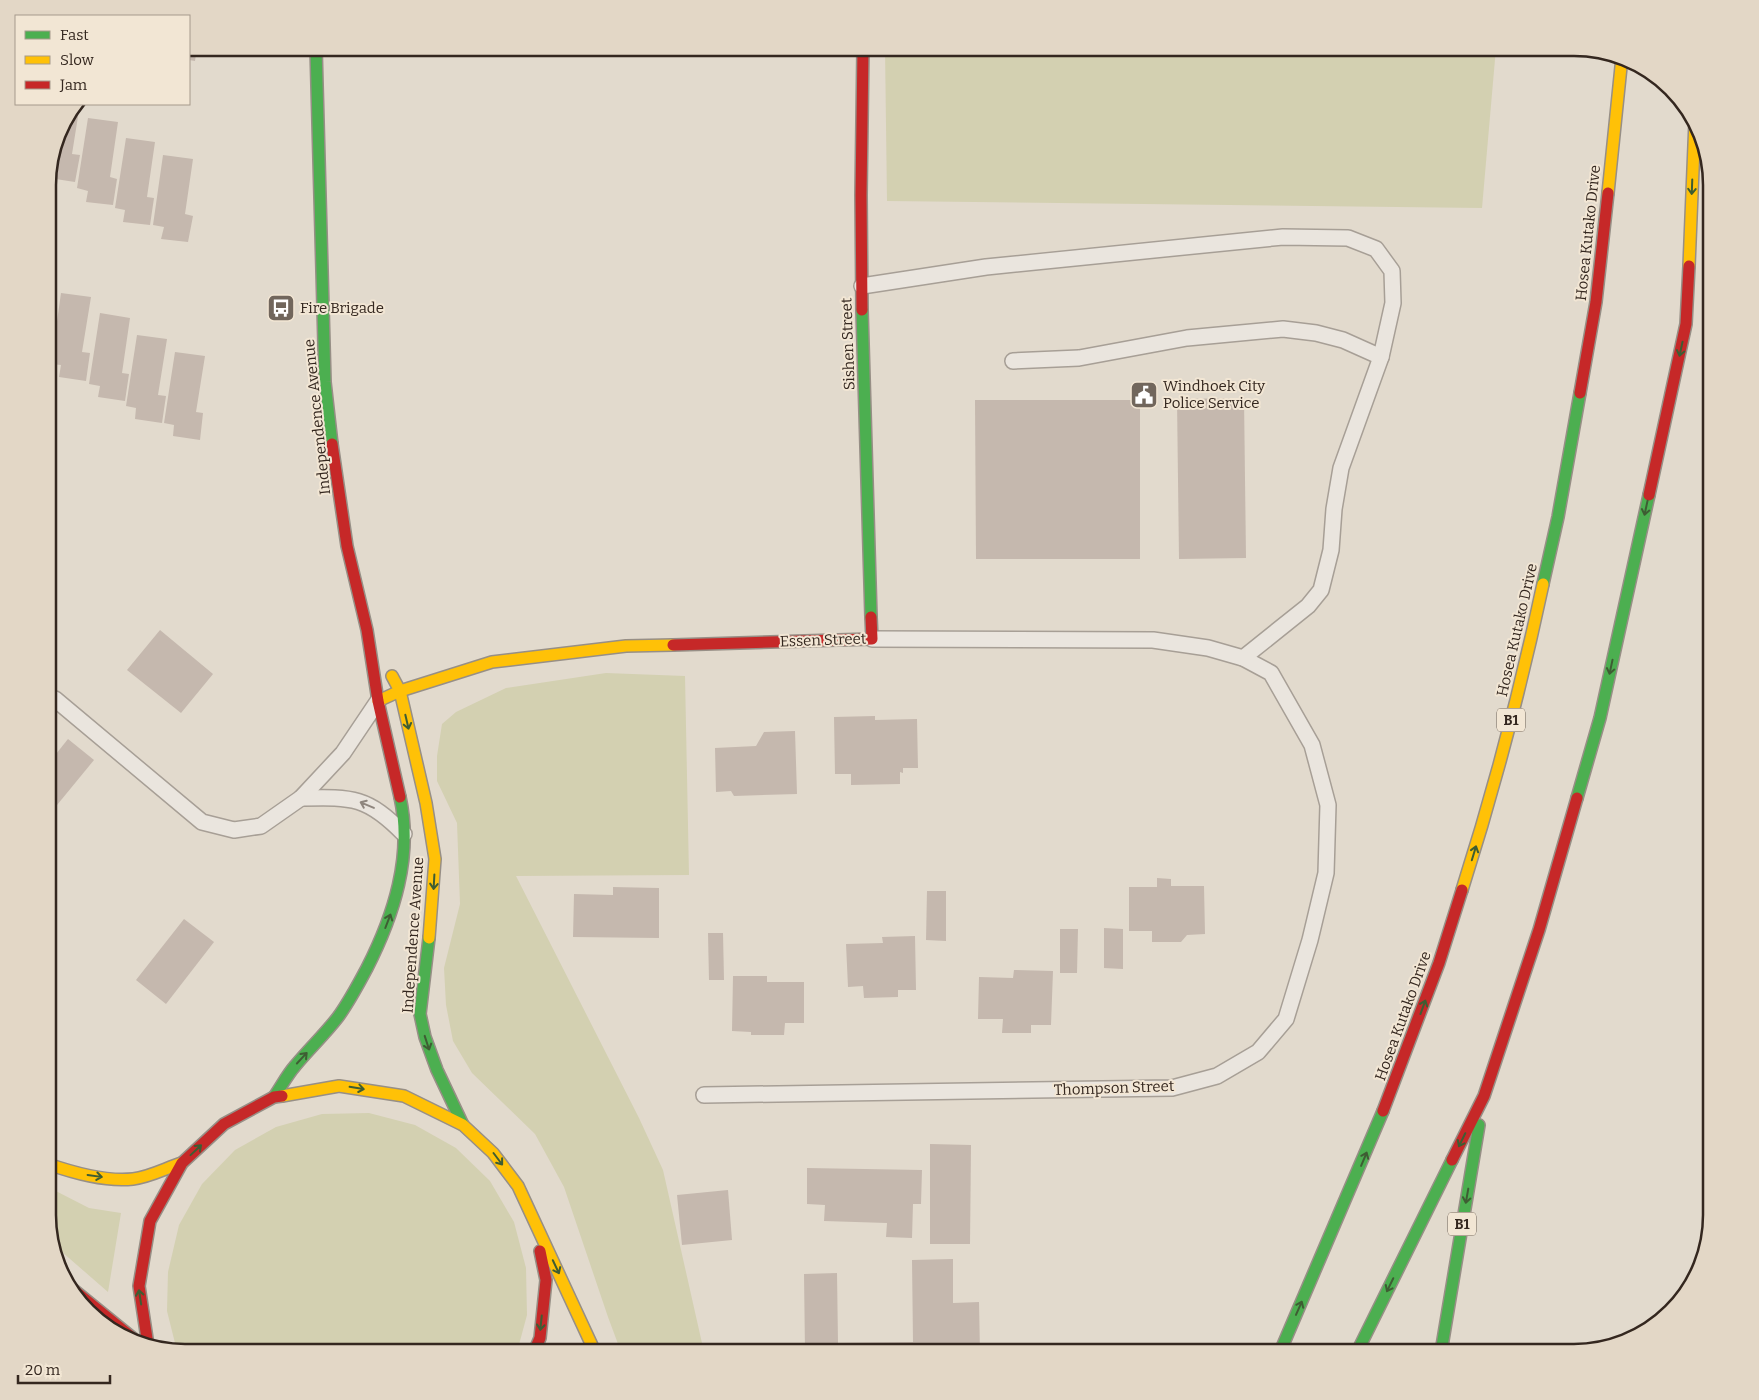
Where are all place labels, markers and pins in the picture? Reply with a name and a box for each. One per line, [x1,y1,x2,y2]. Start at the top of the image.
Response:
bus stop icon: Fire Brigade [266,293,296,323]
place label: Fire Brigade [300,299,384,317]
place label: Windhoek City Police Service [1163,377,1265,412]
public building icon: Windhoek City Police Service [1129,380,1159,410]

